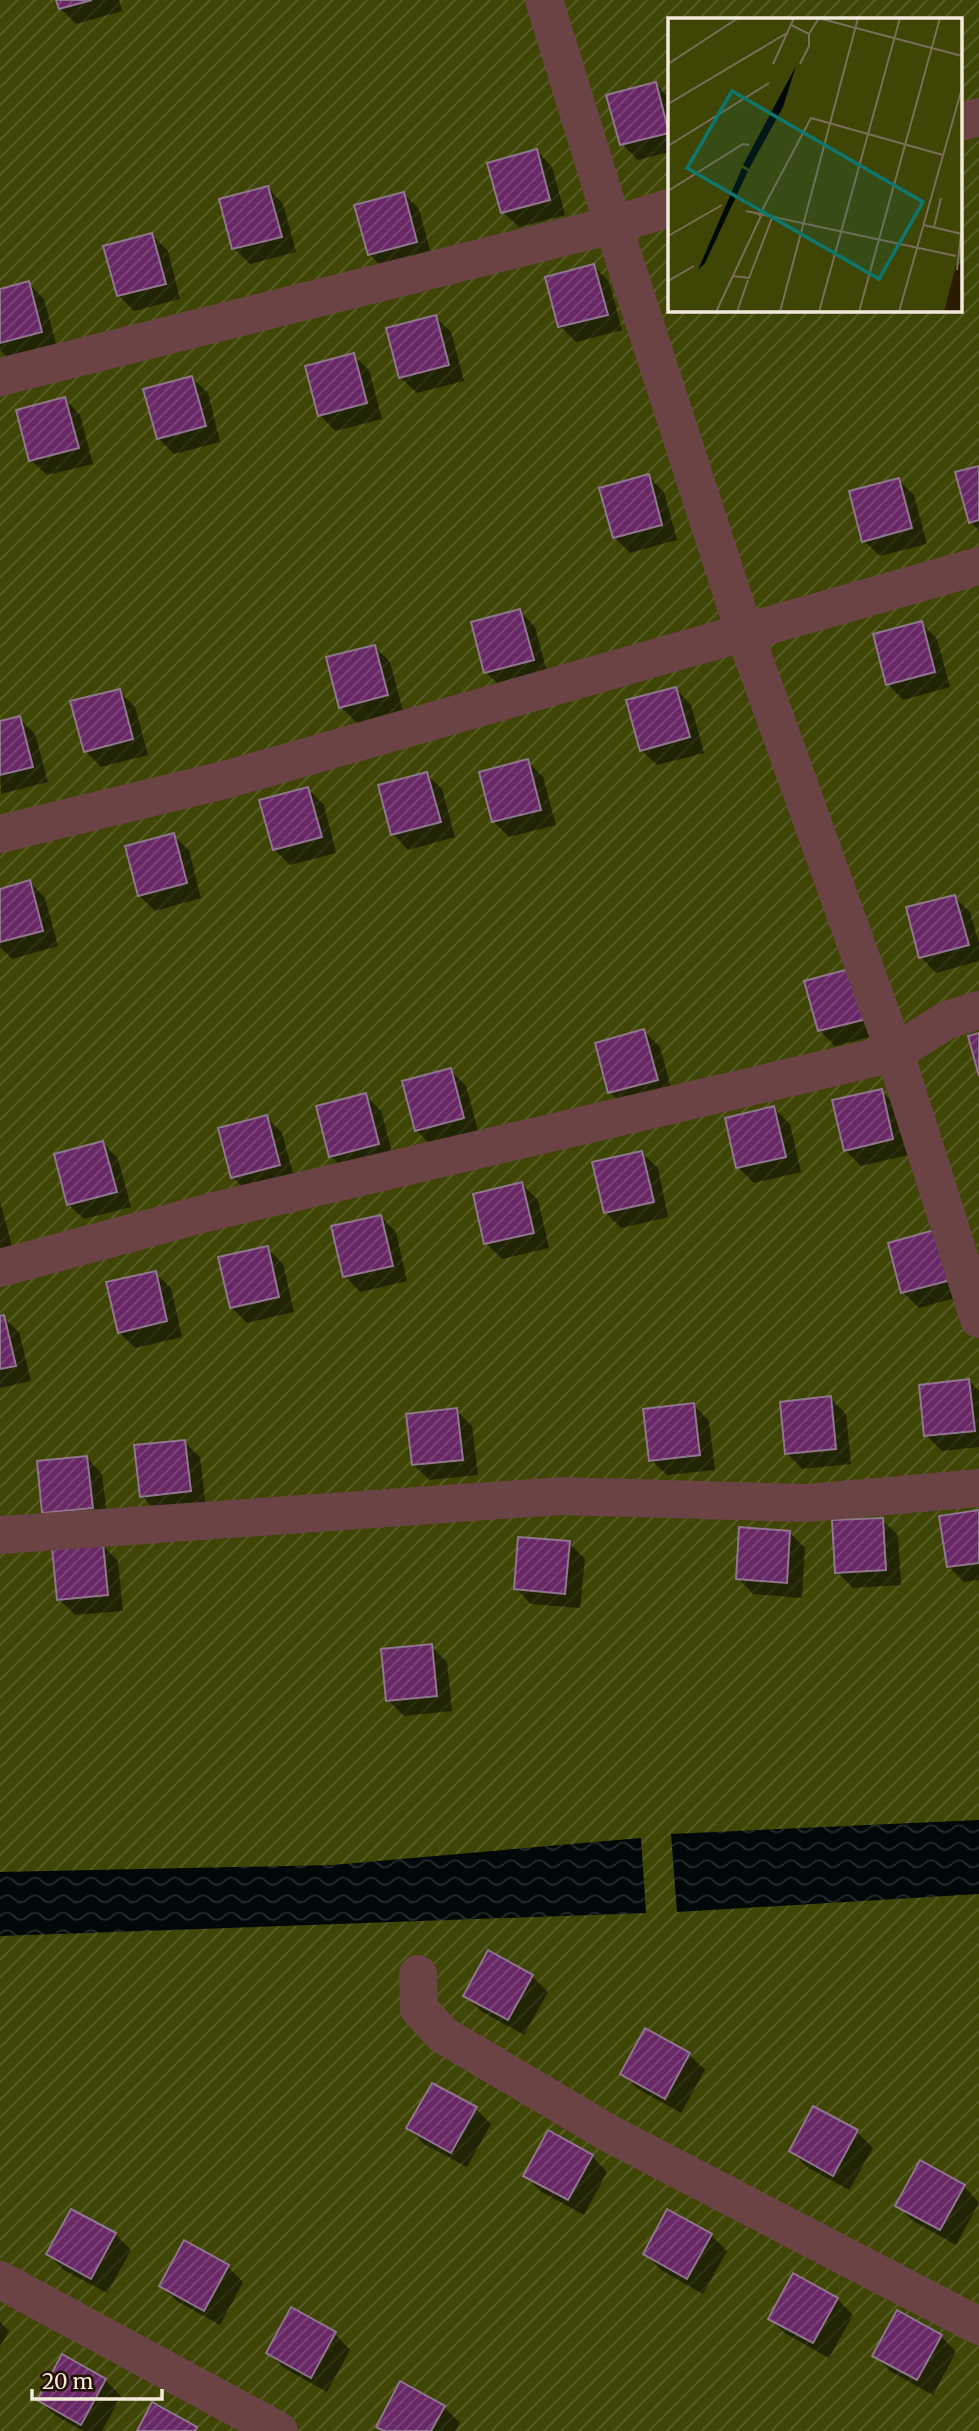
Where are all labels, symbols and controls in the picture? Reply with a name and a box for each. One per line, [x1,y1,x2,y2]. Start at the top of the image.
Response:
inset map [668,18,962,312]
scale bar [32,2358,161,2402]
text: 20 m [42,2368,94,2395]

